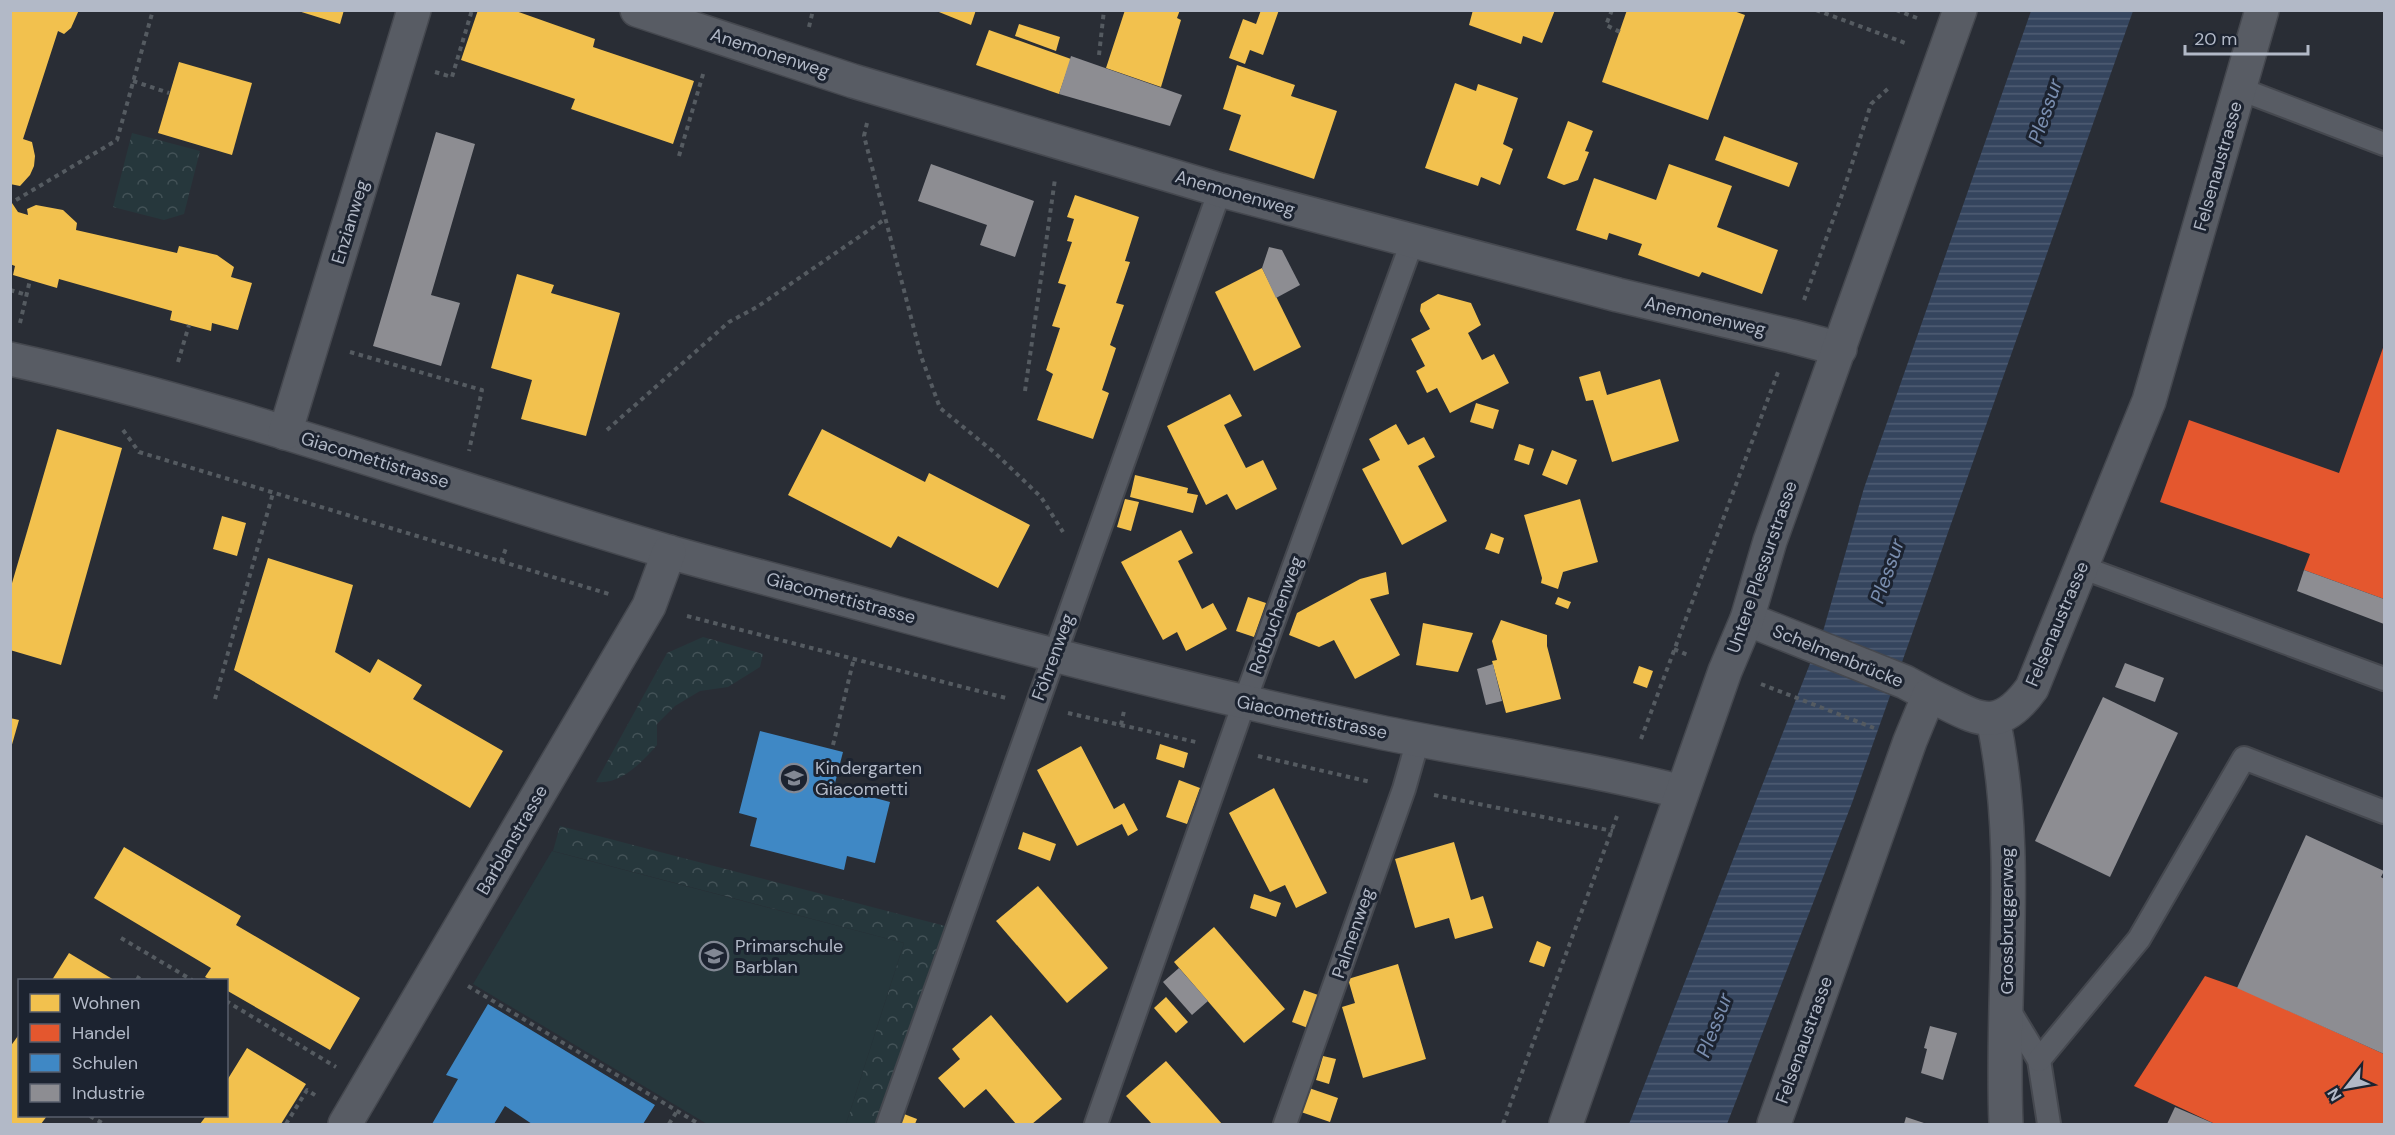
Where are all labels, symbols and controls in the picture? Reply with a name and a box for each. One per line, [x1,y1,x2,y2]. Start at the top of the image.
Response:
scale bar [2185,18,2308,56]
street label: Anemonenweg [707,22,833,84]
text: 20 m [2194,27,2237,51]
water label: Plessur [2022,75,2068,147]
street label: Felsenaustrasse [2188,98,2248,234]
street label: Anemonenweg [1172,164,1298,222]
street label: Enzianweg [326,177,374,267]
street label: Anemonenweg [1642,290,1768,342]
street label: Giacomettistrasse [298,426,452,494]
street label: Untere Plessurstrasse [1721,478,1803,656]
water label: Plessur [1864,535,1910,607]
street label: Rotbuchenweg [1244,553,1308,677]
street label: Felsenaustrasse [2020,558,2094,690]
street label: Giacomettistrasse [764,567,918,629]
street label: Föhrenweg [1026,610,1080,704]
street label: Schelmenbrücke [1769,619,1907,693]
street label: Giacomettistrasse [1234,689,1390,745]
place label: Kindergarten Giacometti [815,756,922,801]
school or university icon: Kindergarten Giacometti [778,762,810,794]
street label: Barblanstrasse [471,781,553,899]
street label: Grossbruggerweg [1995,847,2019,995]
street label: Palmenweg [1326,885,1380,981]
place label: Primarschule Barblan [735,934,843,979]
school or university icon: Primarschule Barblan [698,940,730,972]
street label: Felsenaustrasse [1770,973,1838,1107]
legend [18,979,228,1117]
water label: Plessur [1690,989,1738,1061]
text: Wohnen [72,991,140,1015]
text: Handel [72,1021,130,1045]
text: Schulen [72,1051,138,1075]
north arrow [2317,1057,2377,1117]
text: Industrie [72,1081,145,1105]
text: N [2323,1084,2347,1105]

